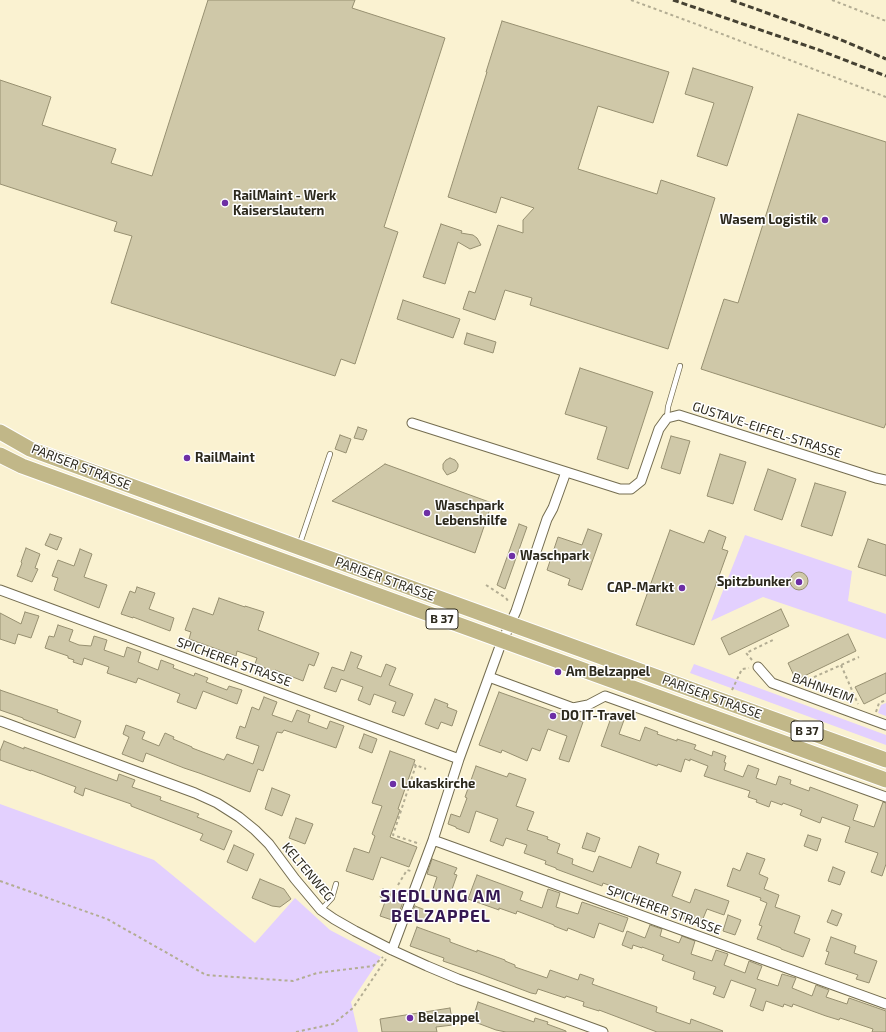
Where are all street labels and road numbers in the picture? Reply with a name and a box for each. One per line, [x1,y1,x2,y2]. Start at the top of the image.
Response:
street label: GUSTAVE-EIFFEL-STRASSE [690,398,844,462]
street label: PARISER STRASSE [29,441,133,493]
street label: PARISER STRASSE [333,554,437,604]
road number: B 37 [426,609,458,629]
street label: SPICHERER STRASSE [175,634,293,690]
street label: BAHNHEIM [790,670,856,706]
street label: PARISER STRASSE [660,672,764,722]
road number: B 37 [791,721,823,741]
street label: KELTENWEG [279,839,337,905]
street label: SPICHERER STRASSE [605,882,723,938]

